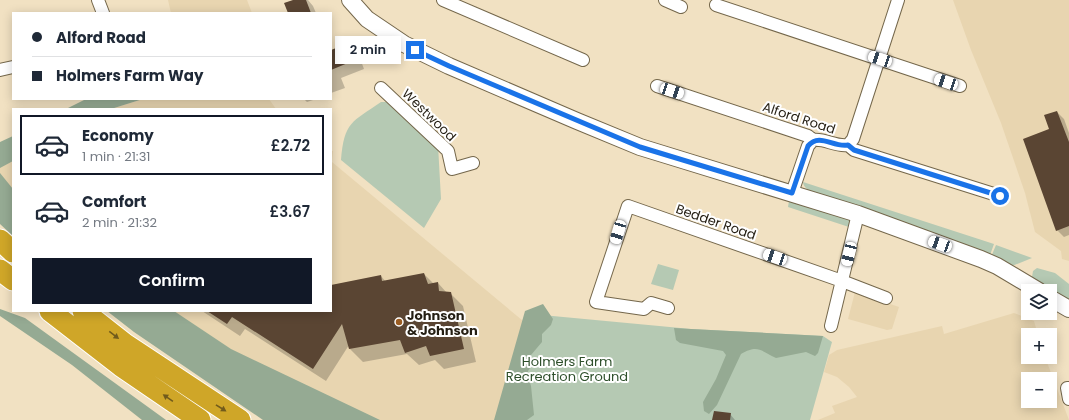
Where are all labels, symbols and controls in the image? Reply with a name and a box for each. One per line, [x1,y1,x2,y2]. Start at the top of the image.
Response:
text: Alford Road [56,27,146,48]
callout: 2 min [335,36,401,64]
text: 2 min [350,40,386,59]
route end [406,41,424,59]
car [867,50,893,68]
text: Holmers Farm Way [56,65,203,86]
car [933,72,959,92]
car [659,82,685,100]
street label: Westwood [398,84,460,146]
street label: Alford Road [760,97,838,139]
text: Economy [82,125,154,146]
icon: car [34,127,70,163]
text: £2.72 [271,135,310,156]
text: 1 min · 21:31 [82,147,150,166]
route start [991,187,1009,205]
text: Comfort [82,191,146,212]
icon: car [34,193,70,229]
street label: Bedder Road [673,199,759,245]
text: £3.67 [269,201,310,222]
text: 2 min · 21:32 [82,213,157,232]
car [609,219,627,245]
car [927,234,953,254]
car [840,241,858,267]
car [762,247,788,267]
button: Confirm [32,258,312,304]
map controls [1021,284,1057,408]
button: layers [1021,284,1057,320]
place label: Johnson & Johnson [407,306,478,340]
marker: Johnson & Johnson [394,317,404,327]
button: + [1021,328,1057,364]
one-way arrow [108,331,119,340]
park label: Holmers Farm Recreation Ground [506,352,628,386]
button: − [1021,372,1057,408]
one-way arrow [163,394,173,402]
one-way arrow [216,404,226,412]

